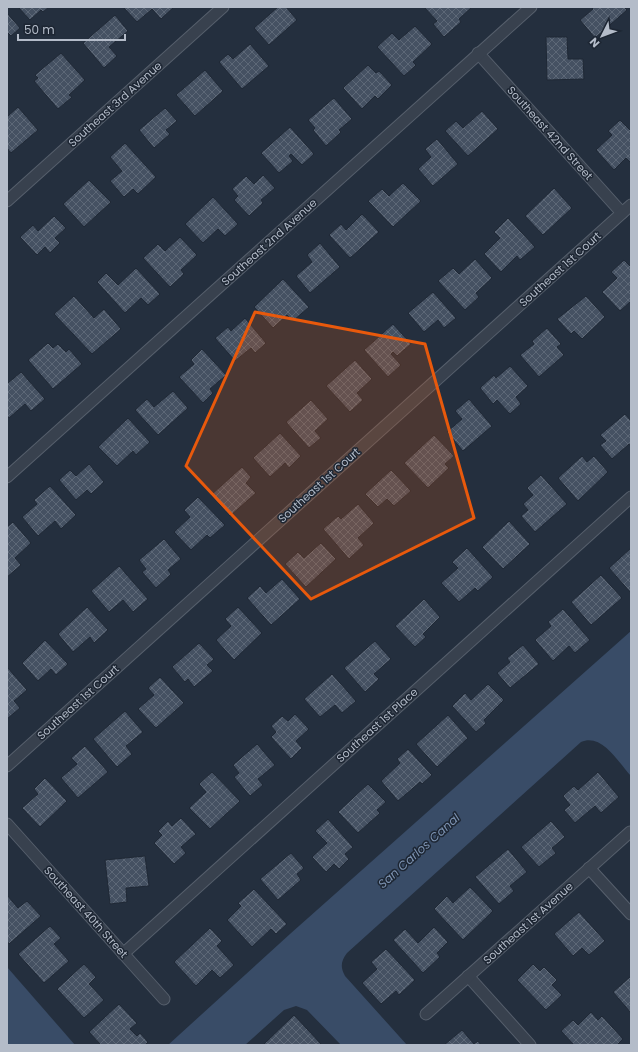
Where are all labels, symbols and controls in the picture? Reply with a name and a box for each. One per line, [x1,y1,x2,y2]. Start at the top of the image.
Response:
scale bar [18,16,125,42]
north arrow [582,16,622,56]
text: 50 m [24,21,55,38]
text: N [586,34,603,51]
street label: Southeast 3rd Avenue [65,58,165,150]
street label: Southeast 42nd Street [503,83,597,183]
street label: Southeast 2nd Avenue [218,195,320,289]
street label: Southeast 1st Court [515,228,605,310]
street label: Southeast 1st Court [274,444,364,526]
street label: Southeast 1st Court [33,661,123,743]
street label: Southeast 1st Place [333,684,421,766]
water label: San Carlos Canal [374,809,463,892]
street label: Southeast 40th Street [40,863,132,961]
street label: Southeast 1st Avenue [480,878,577,968]

